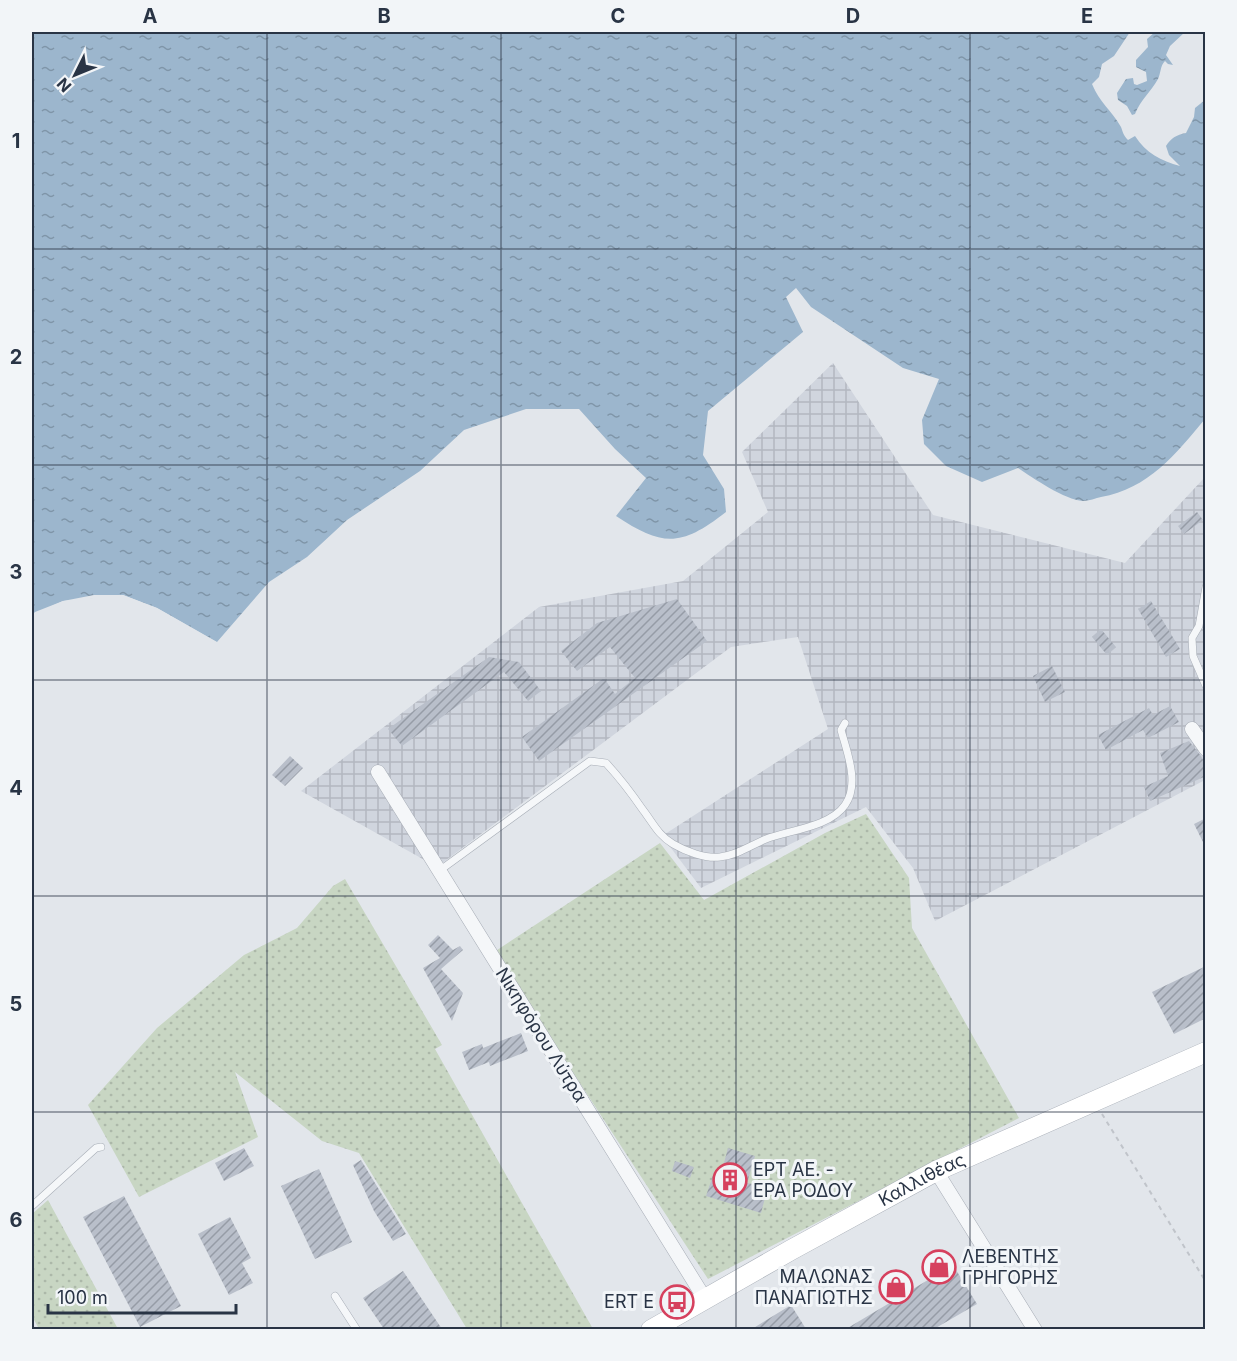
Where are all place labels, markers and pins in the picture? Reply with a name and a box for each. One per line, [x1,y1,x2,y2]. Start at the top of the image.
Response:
place label: ΕΡΤ ΑΕ. - ΕΡΑ ΡΟΔΟΥ [753,1159,853,1201]
building icon: ΕΡΤ ΑΕ. - ΕΡΑ ΡΟΔΟΥ [712,1162,748,1198]
place label: ΛΕΒΕΝΤΗΣ ΓΡΗΓΟΡΗΣ [962,1246,1059,1288]
shop icon: ΛΕΒΕΝΤΗΣ ΓΡΗΓΟΡΗΣ [921,1249,957,1285]
place label: ΜΑΛΩΝΑΣ ΠΑΝΑΓΙΩΤΗΣ [755,1266,873,1308]
shop icon: ΜΑΛΩΝΑΣ ΠΑΝΑΓΙΩΤΗΣ [878,1269,914,1305]
bus stop icon: ERT E [659,1284,695,1320]
place label: ERT E [604,1291,654,1312]

